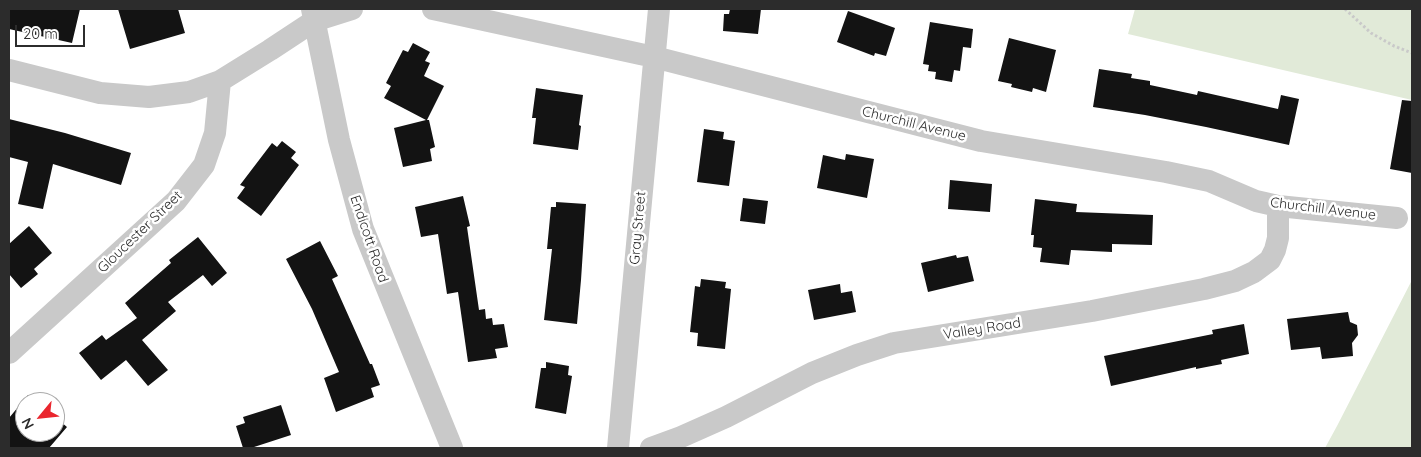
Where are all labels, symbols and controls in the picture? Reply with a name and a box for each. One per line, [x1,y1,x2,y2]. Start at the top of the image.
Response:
scale bar [18,15,88,47]
text: 20 m [23,24,58,43]
street label: Churchill Avenue [860,103,968,145]
street label: Gloucester Street [94,187,186,277]
street label: Gray Street [626,191,650,265]
street label: Endicott Road [346,193,392,285]
street label: Churchill Avenue [1269,194,1377,224]
street label: Valley Road [942,315,1022,343]
north arrow [15,392,65,442]
text: N [17,415,38,432]

